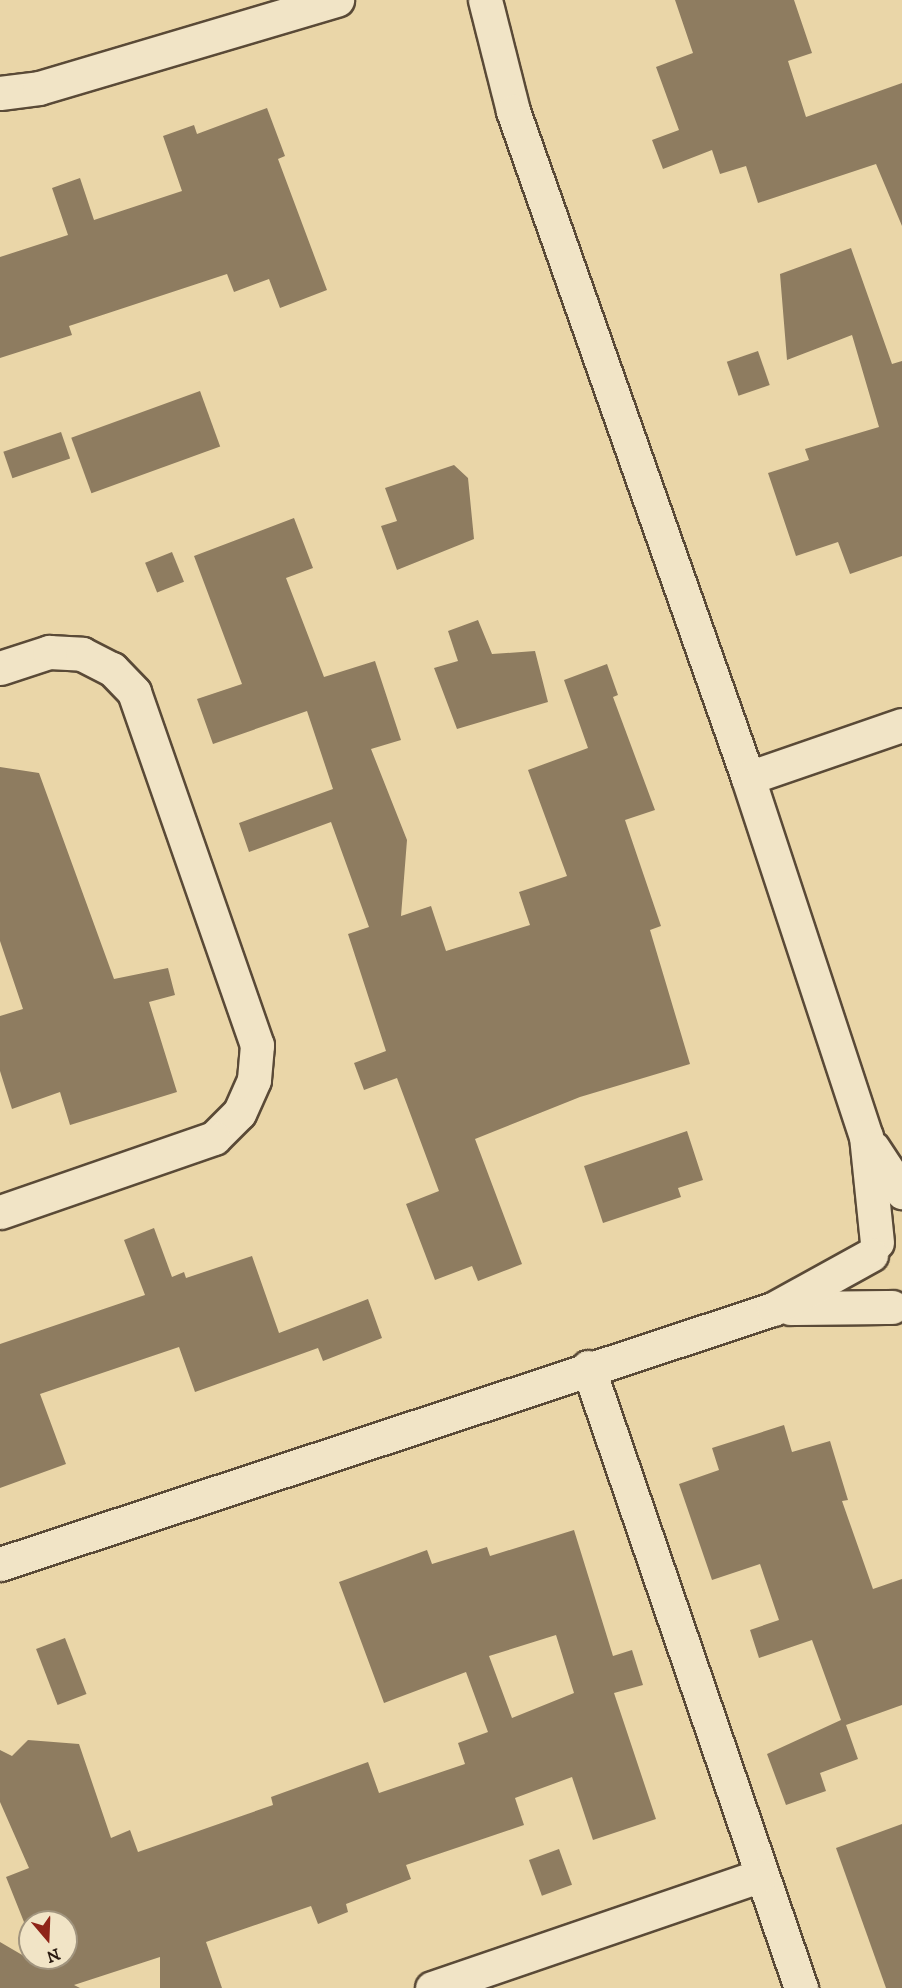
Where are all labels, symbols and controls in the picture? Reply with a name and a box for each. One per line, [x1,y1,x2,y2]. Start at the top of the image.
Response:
north arrow [18,1910,78,1970]
text: N [44,1944,63,1967]

